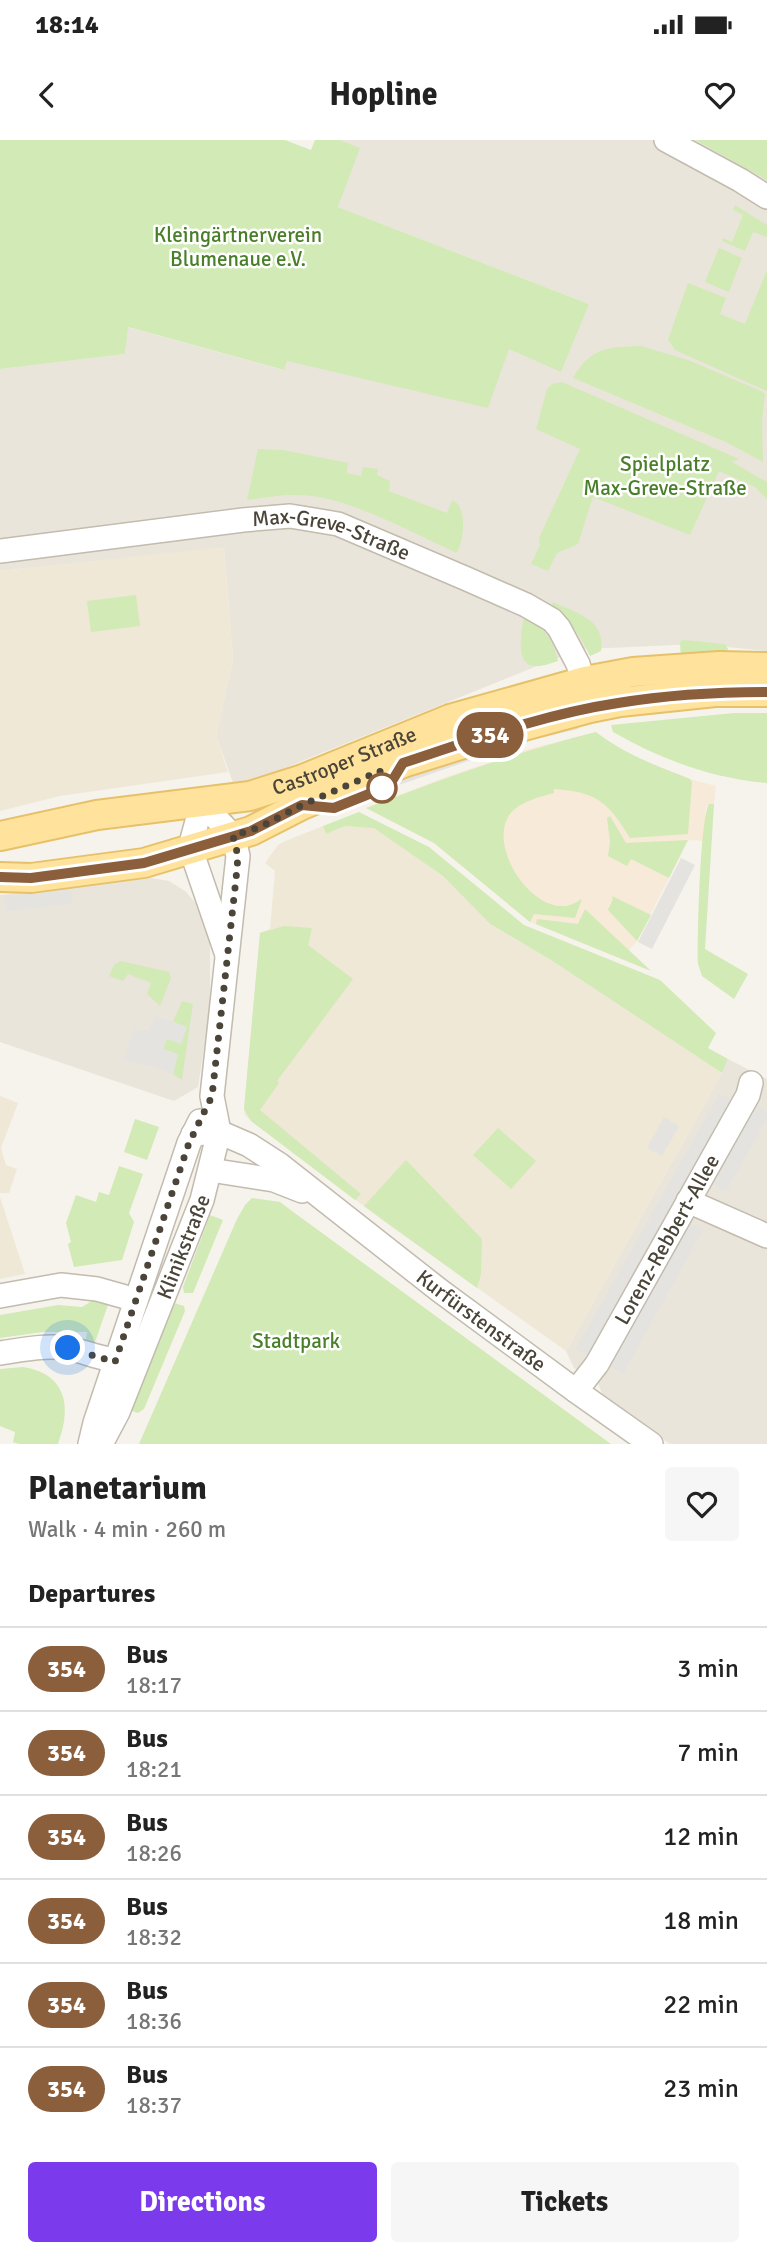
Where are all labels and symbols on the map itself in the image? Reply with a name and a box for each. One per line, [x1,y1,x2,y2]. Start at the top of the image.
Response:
park label: Kleingärtnerverein Blumenaue e.V. [154,222,322,272]
park label: Spielplatz Max-Greve-Straße [583,451,747,501]
street label: Max-Greve-Straße [251,503,414,566]
line badge: 354 [450,712,530,758]
street label: Castroper Straße [269,721,420,801]
unlabelled marker [367,773,397,803]
street label: Lorenz-Rebbert-Allee [609,1150,725,1329]
street label: Klinikstraße [151,1191,216,1303]
street label: Kurfürstenstraße [411,1264,551,1377]
park label: Stadtpark [252,1328,341,1354]
your location [50,1330,85,1365]

